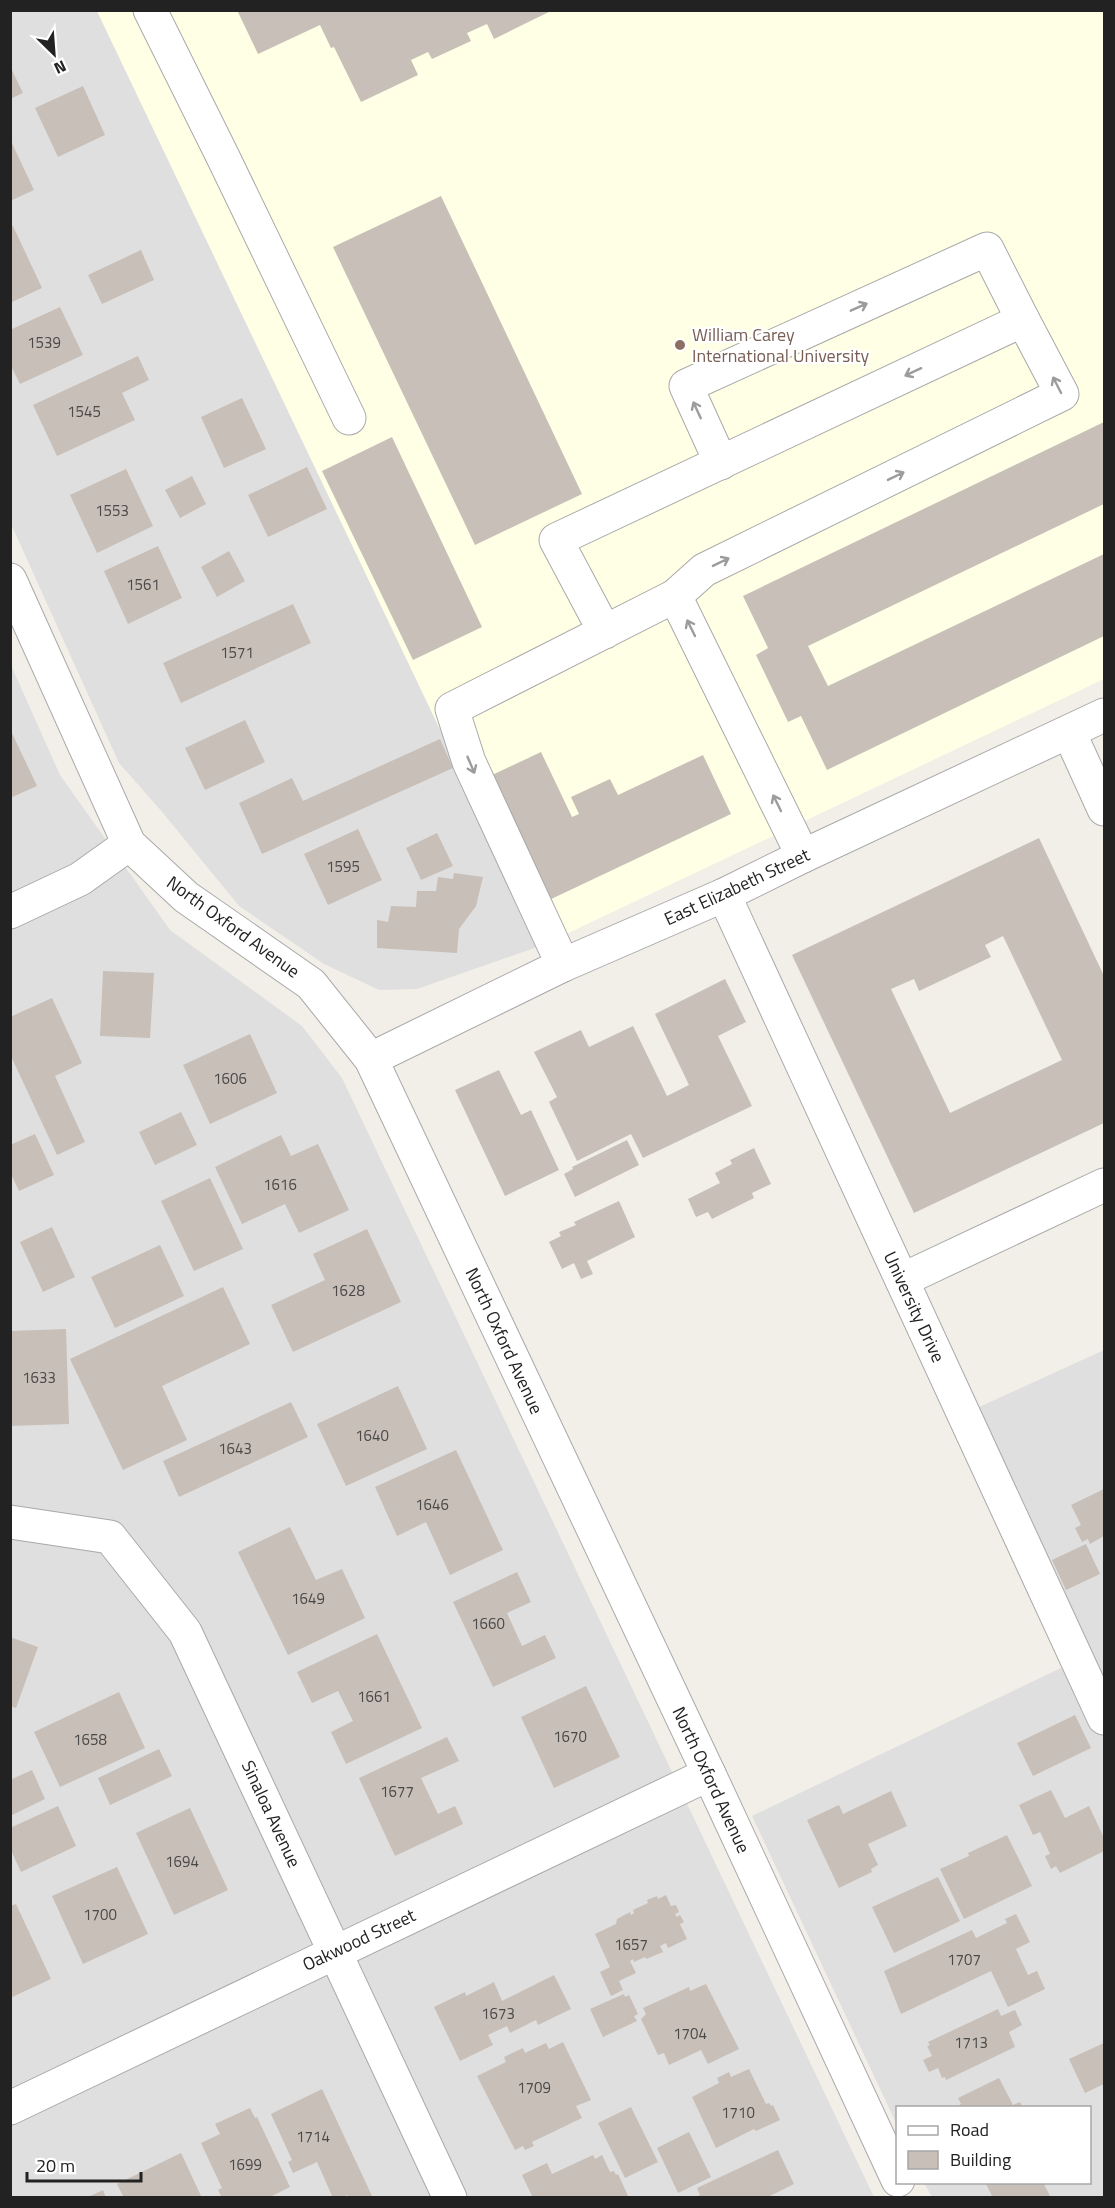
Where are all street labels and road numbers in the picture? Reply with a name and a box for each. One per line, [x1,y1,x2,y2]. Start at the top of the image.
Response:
street label: East Elizabeth Street [660,841,815,932]
street label: North Oxford Avenue [161,869,305,984]
street label: University Drive [877,1247,952,1367]
street label: North Oxford Avenue [459,1263,550,1418]
street label: North Oxford Avenue [666,1702,757,1857]
street label: Sinaloa Avenue [235,1756,308,1872]
street label: Oakwood Street [298,1901,420,1978]

